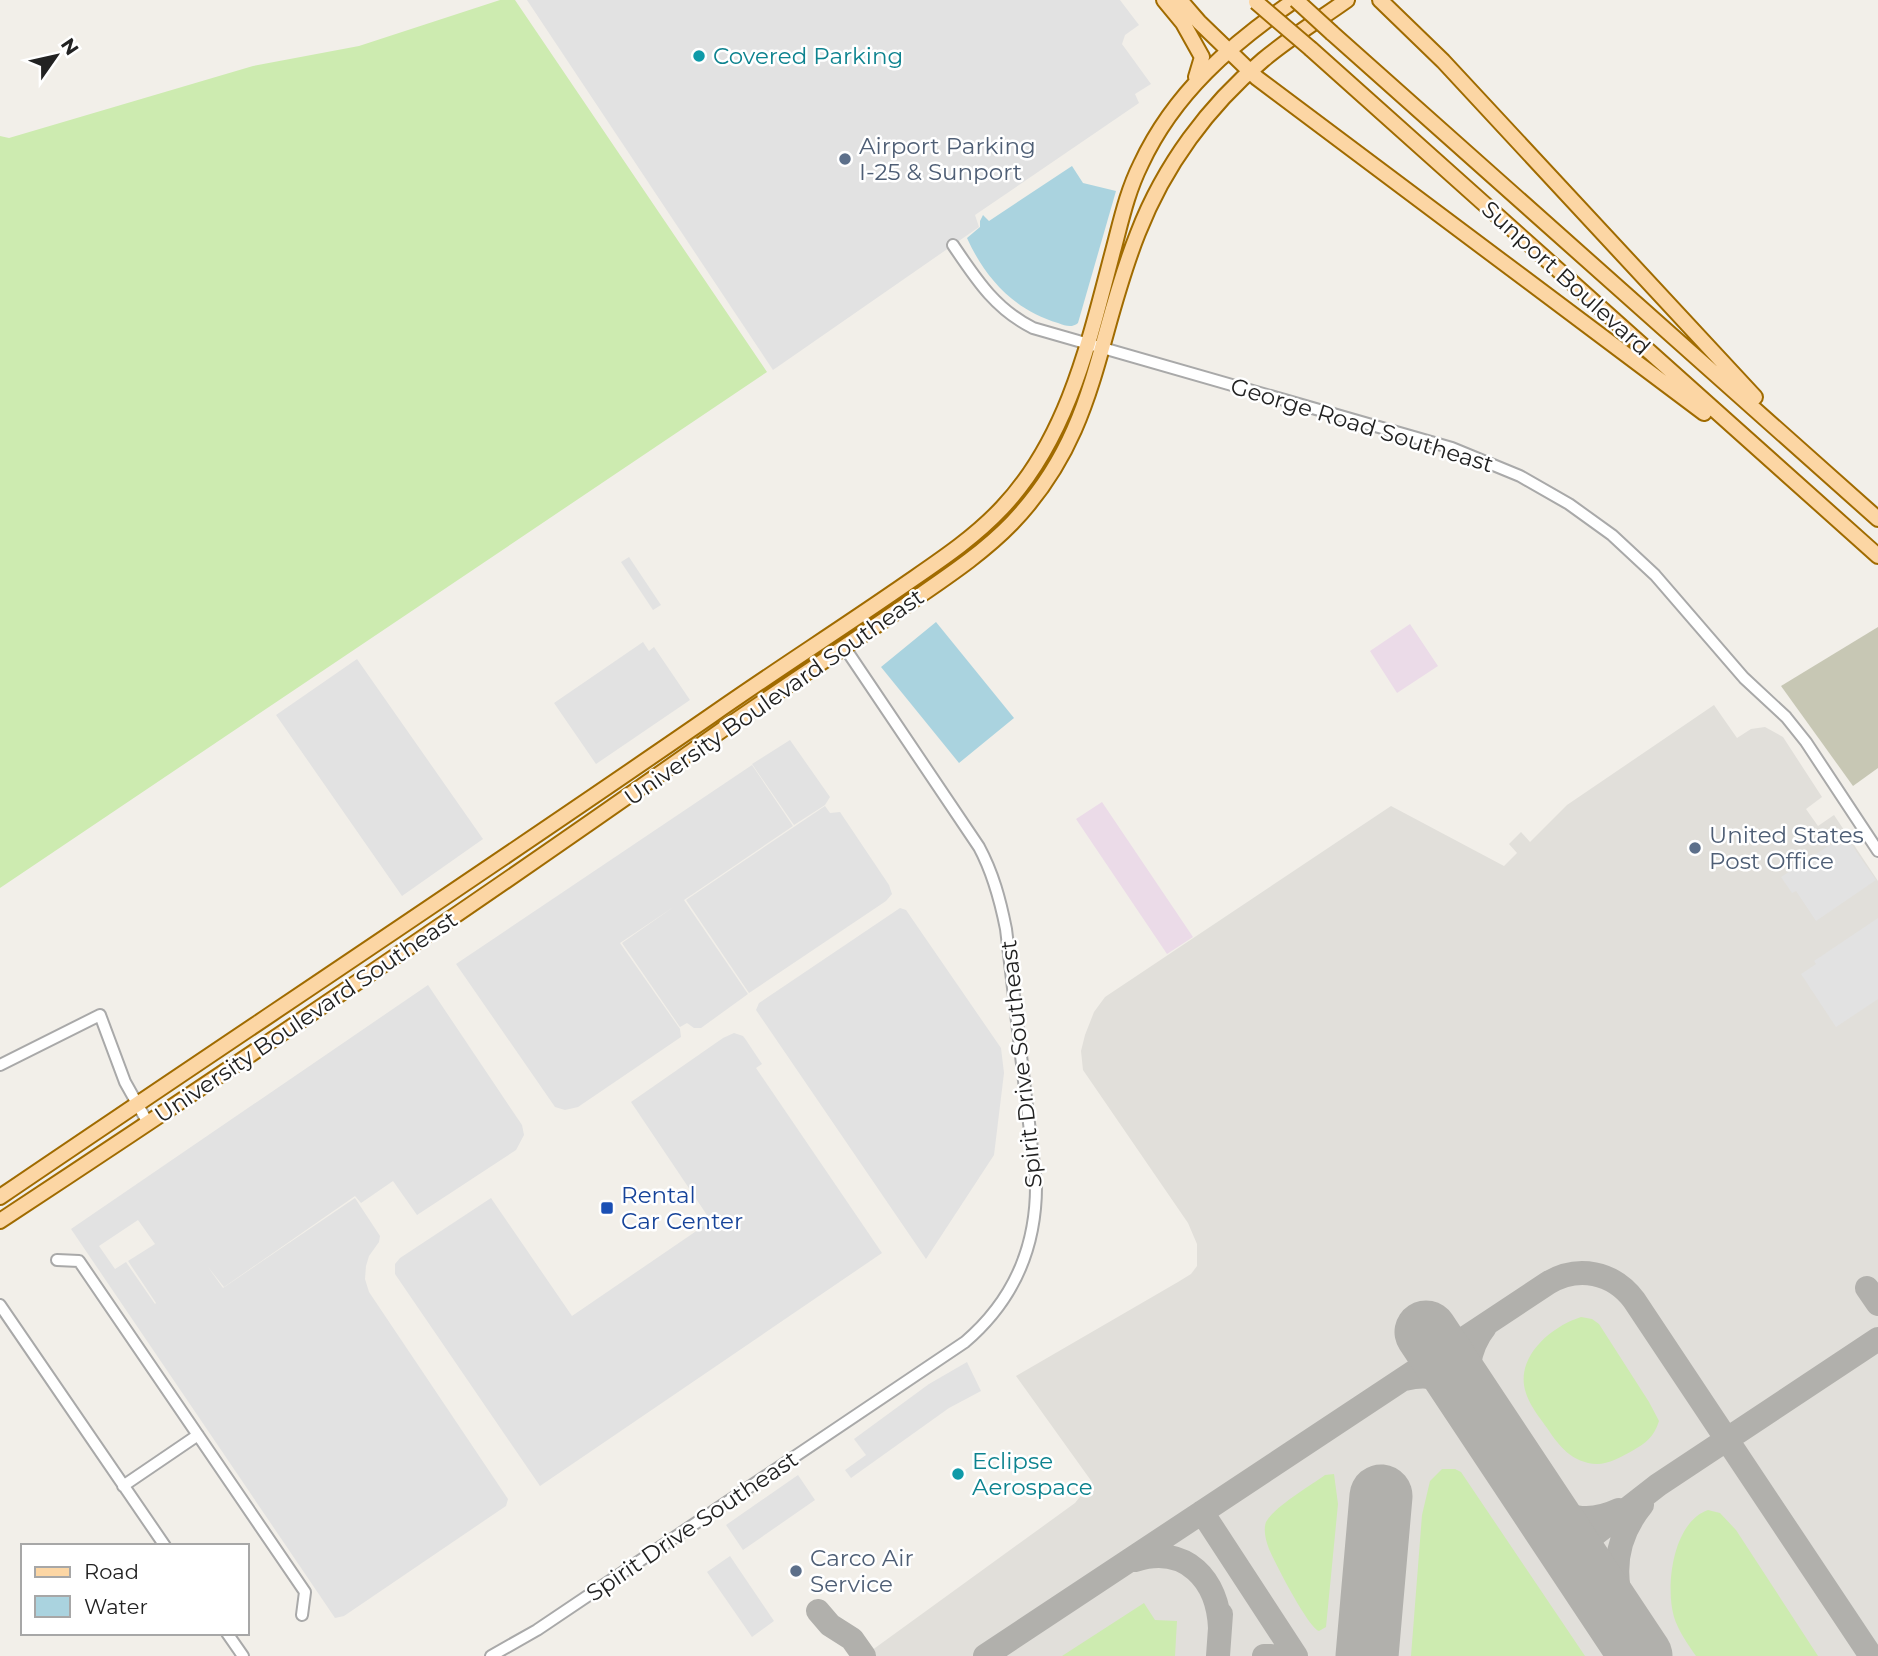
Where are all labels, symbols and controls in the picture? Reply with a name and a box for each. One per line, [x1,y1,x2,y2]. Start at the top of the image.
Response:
north arrow [21,21,91,91]
text: N [56,34,84,60]
place label: Covered Parking [713,42,903,70]
marker: Covered Parking [691,48,707,64]
place label: Airport Parking I-25 & Sunport [859,132,1036,186]
marker: Airport Parking I-25 & Sunport [837,151,853,167]
street label: Sunport Boulevard [1476,195,1656,361]
street label: George Road Southeast [1227,372,1497,478]
street label: University Boulevard Southeast [619,583,929,811]
place label: United States Post Office [1709,821,1864,875]
marker: United States Post Office [1687,840,1703,856]
street label: University Boulevard Southeast [149,905,463,1129]
street label: Spirit Drive Southeast [994,939,1048,1189]
place label: Rental Car Center [621,1181,743,1235]
marker: Rental Car Center [599,1200,615,1216]
street label: Spirit Drive Southeast [581,1445,803,1607]
place label: Eclipse Aerospace [972,1447,1093,1501]
marker: Eclipse Aerospace [950,1466,966,1482]
legend [21,1544,248,1635]
place label: Carco Air Service [810,1544,914,1598]
text: Road [84,1559,139,1584]
marker: Carco Air Service [788,1563,804,1579]
text: Water [84,1594,148,1619]

